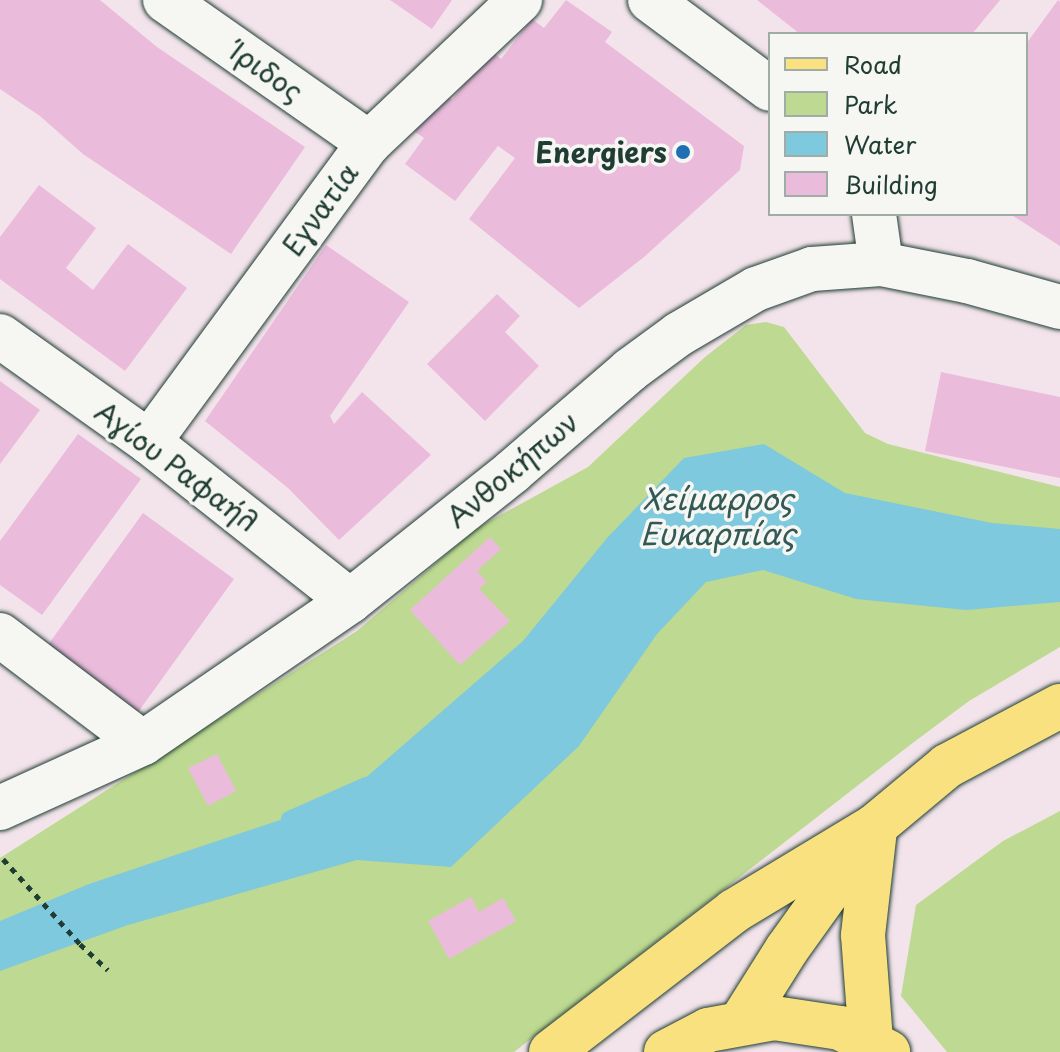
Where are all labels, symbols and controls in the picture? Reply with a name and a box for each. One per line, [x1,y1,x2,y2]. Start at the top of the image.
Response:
legend [768,32,1028,216]
street label: Ίριδος [224,34,310,108]
text: Road [844,46,902,82]
text: Park [844,86,898,122]
text: Water [844,126,916,162]
place label: Energiers [535,135,667,169]
marker: Energiers [674,143,692,161]
street label: Εγνατία [275,156,365,262]
text: Building [844,166,938,202]
street label: Αγίου Ραφαήλ [89,394,265,538]
street label: Ανθοκήπων [439,404,585,534]
water label: Χείμαρρος Ευκαρπίας [640,480,796,550]

